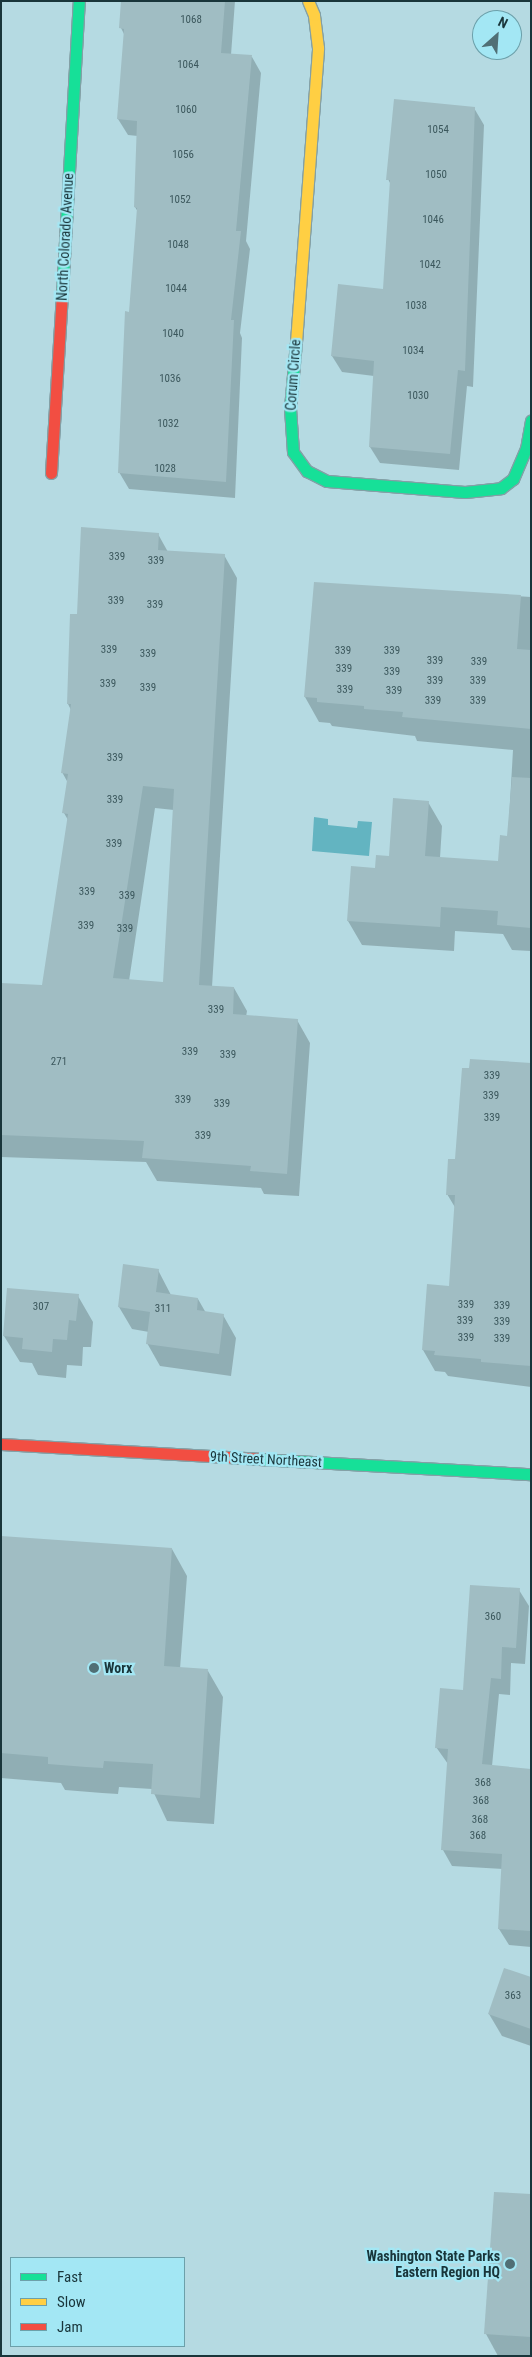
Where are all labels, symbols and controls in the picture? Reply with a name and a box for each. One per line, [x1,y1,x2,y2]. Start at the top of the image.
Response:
north arrow [472,10,522,60]
house number: 1068 [180,13,202,27]
text: N [496,13,510,31]
house number: 1064 [177,58,199,72]
house number: 1060 [175,103,197,117]
house number: 1054 [427,123,449,137]
house number: 1056 [172,148,194,162]
house number: 1050 [425,168,447,182]
street label: North Colorado Avenue [53,173,77,301]
house number: 1052 [169,193,191,207]
house number: 1046 [422,213,444,227]
house number: 1048 [167,238,189,252]
house number: 1042 [419,258,441,272]
house number: 1044 [165,282,187,296]
house number: 1038 [405,299,427,313]
house number: 1040 [162,327,184,341]
street label: Corum Circle [282,339,304,411]
house number: 1034 [402,344,424,358]
house number: 1036 [159,372,181,386]
house number: 1030 [407,389,429,403]
house number: 1032 [157,417,179,431]
house number: 1028 [154,462,176,476]
house number: 339 [109,550,125,564]
house number: 339 [148,554,164,568]
house number: 339 [108,594,124,608]
house number: 339 [147,598,163,612]
house number: 339 [101,643,117,657]
house number: 339 [335,644,351,658]
house number: 339 [384,644,400,658]
house number: 339 [140,647,156,661]
house number: 339 [427,654,443,668]
house number: 339 [471,655,487,669]
house number: 339 [336,662,352,676]
house number: 339 [384,665,400,679]
house number: 339 [427,674,443,688]
house number: 339 [470,674,486,688]
house number: 339 [100,677,116,691]
house number: 339 [140,681,156,695]
house number: 339 [337,683,353,697]
house number: 339 [386,684,402,698]
house number: 339 [425,694,441,708]
house number: 339 [470,694,486,708]
house number: 339 [107,751,123,765]
house number: 339 [107,793,123,807]
house number: 339 [106,837,122,851]
house number: 339 [79,885,95,899]
house number: 339 [119,889,135,903]
house number: 339 [78,919,94,933]
house number: 339 [117,922,133,936]
house number: 339 [208,1003,224,1017]
house number: 339 [182,1045,198,1059]
house number: 339 [220,1048,236,1062]
house number: 271 [51,1055,67,1069]
house number: 339 [484,1069,500,1083]
house number: 339 [483,1089,499,1103]
house number: 339 [175,1093,191,1107]
house number: 339 [214,1097,230,1111]
house number: 339 [484,1111,500,1125]
house number: 339 [195,1129,211,1143]
house number: 339 [458,1298,474,1312]
house number: 339 [494,1299,510,1313]
house number: 307 [33,1300,49,1314]
house number: 311 [155,1302,171,1316]
house number: 339 [457,1314,473,1328]
house number: 339 [494,1315,510,1329]
house number: 339 [458,1331,474,1345]
house number: 339 [494,1332,510,1346]
street label: 9th Street Northeast [210,1448,322,1470]
house number: 360 [485,1610,501,1624]
place label: Worx [104,1660,132,1676]
marker: Worx [88,1662,100,1674]
house number: 368 [475,1776,491,1790]
house number: 368 [473,1794,489,1808]
house number: 368 [472,1813,488,1827]
house number: 368 [470,1829,486,1843]
house number: 363 [505,1989,521,2003]
place label: Washington State Parks Eastern Region HQ [366,2248,500,2280]
legend [10,2257,185,2347]
marker: Washington State Parks Eastern Region HQ [504,2258,516,2270]
text: Fast [57,2268,82,2286]
text: Slow [57,2293,86,2311]
text: Jam [57,2318,83,2336]

